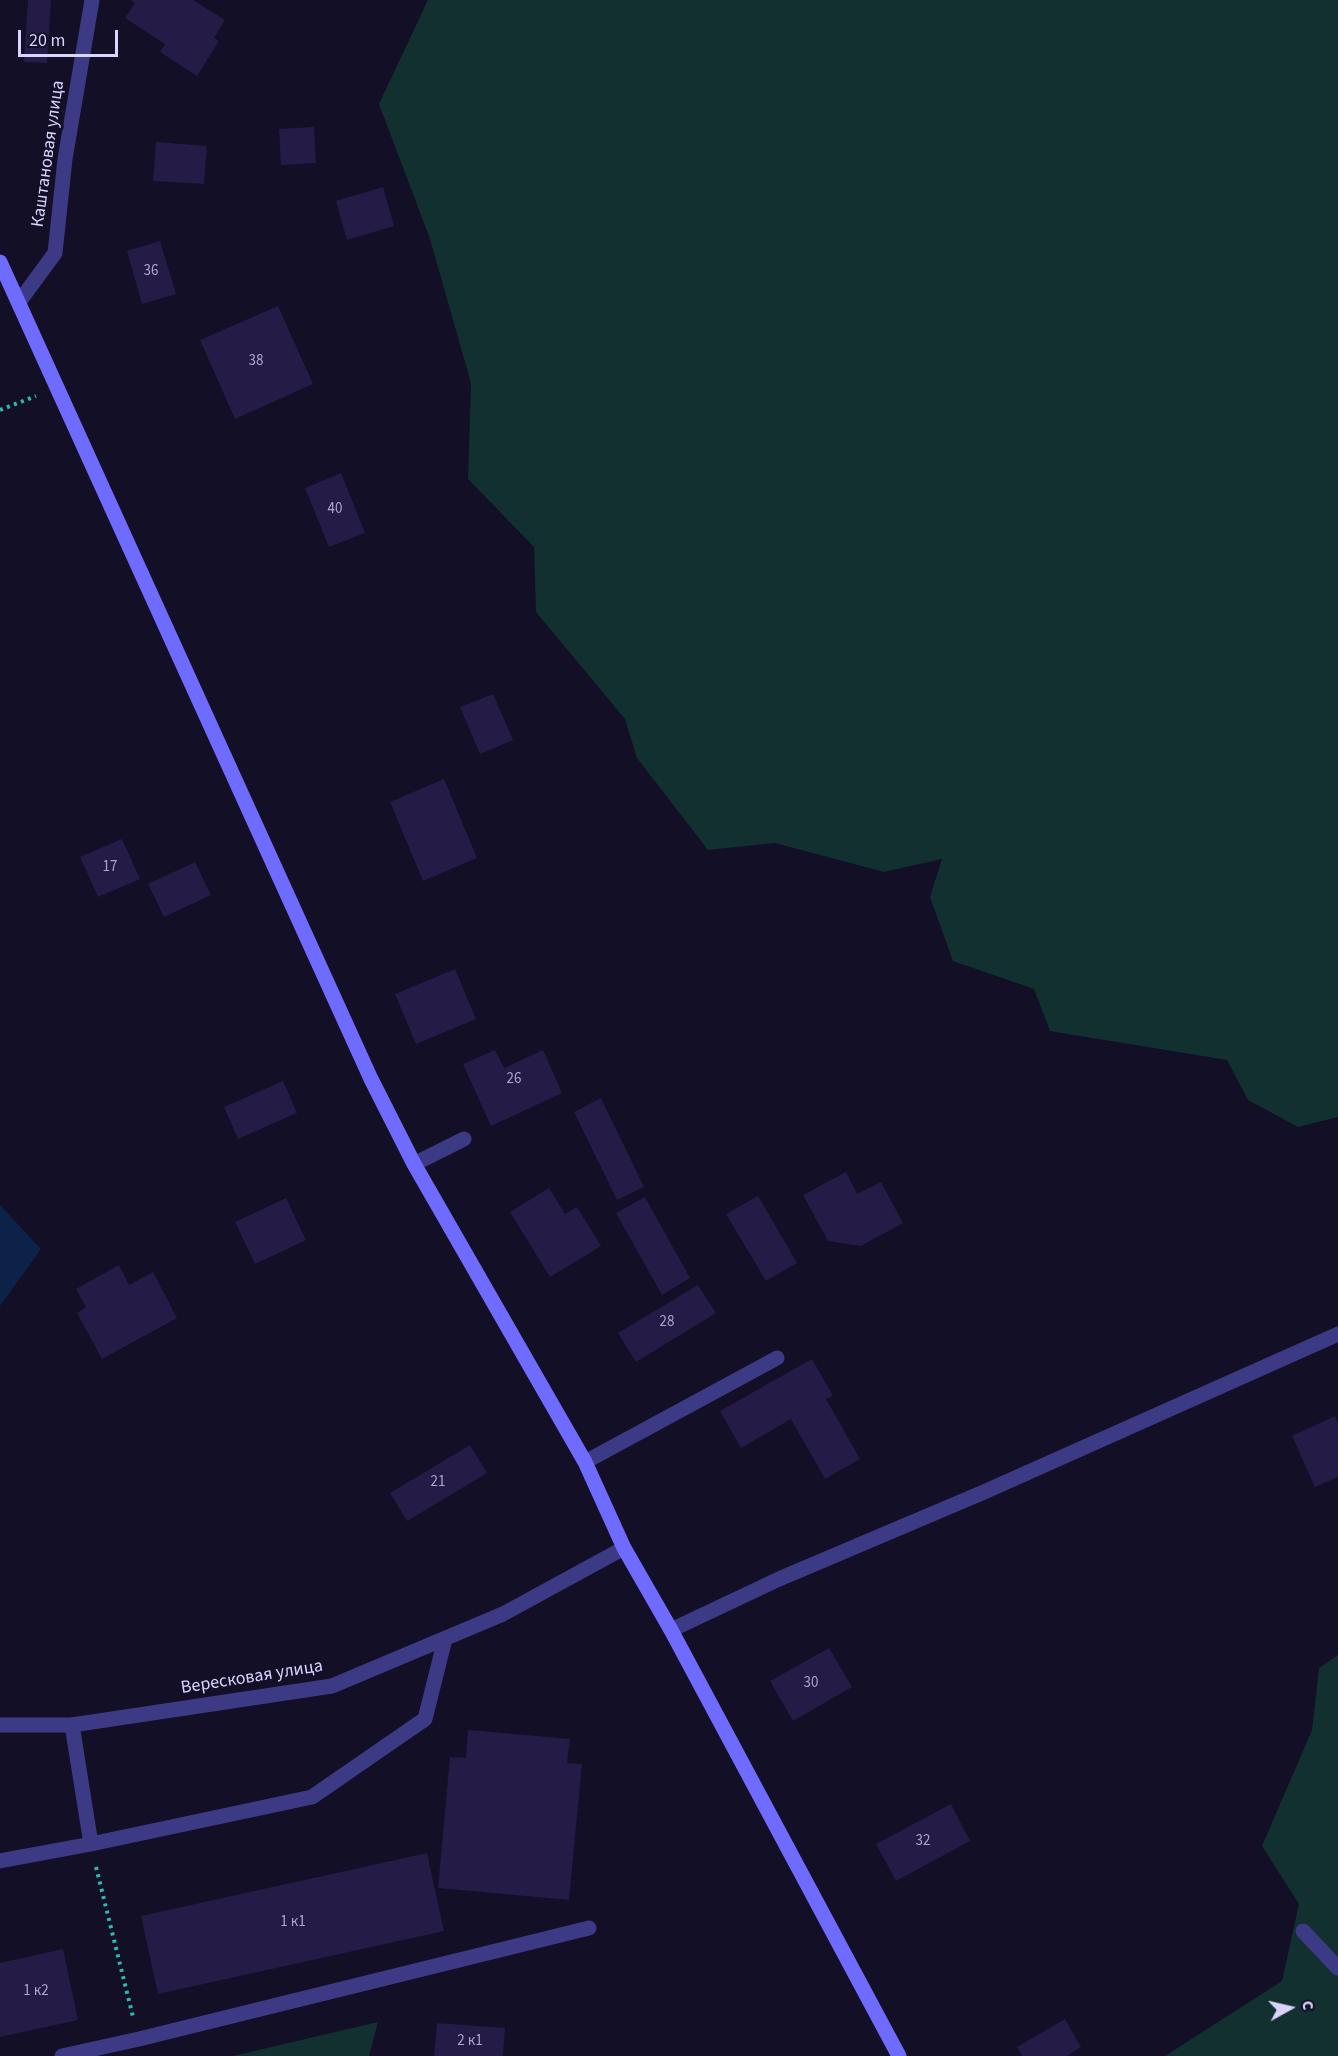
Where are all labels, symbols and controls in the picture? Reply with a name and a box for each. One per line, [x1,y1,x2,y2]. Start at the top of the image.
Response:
scale bar [21,18,122,56]
text: 20 m [29,28,65,53]
street label: Каштановая улица [28,79,70,229]
house number: 36 [144,263,158,281]
house number: 38 [249,353,263,371]
house number: 40 [328,501,342,519]
house number: 17 [103,859,117,877]
house number: 26 [507,1071,521,1089]
house number: 28 [660,1314,674,1332]
house number: 21 [431,1474,445,1492]
street label: Вересковая улица [180,1656,324,1700]
house number: 30 [804,1675,818,1693]
house number: 32 [916,1833,930,1851]
house number: 1 к1 [280,1914,306,1932]
north arrow [1260,1978,1320,2038]
house number: 1 к2 [23,1983,49,2001]
text: С [1296,1999,1319,2012]
house number: 2 к1 [457,2033,483,2051]

